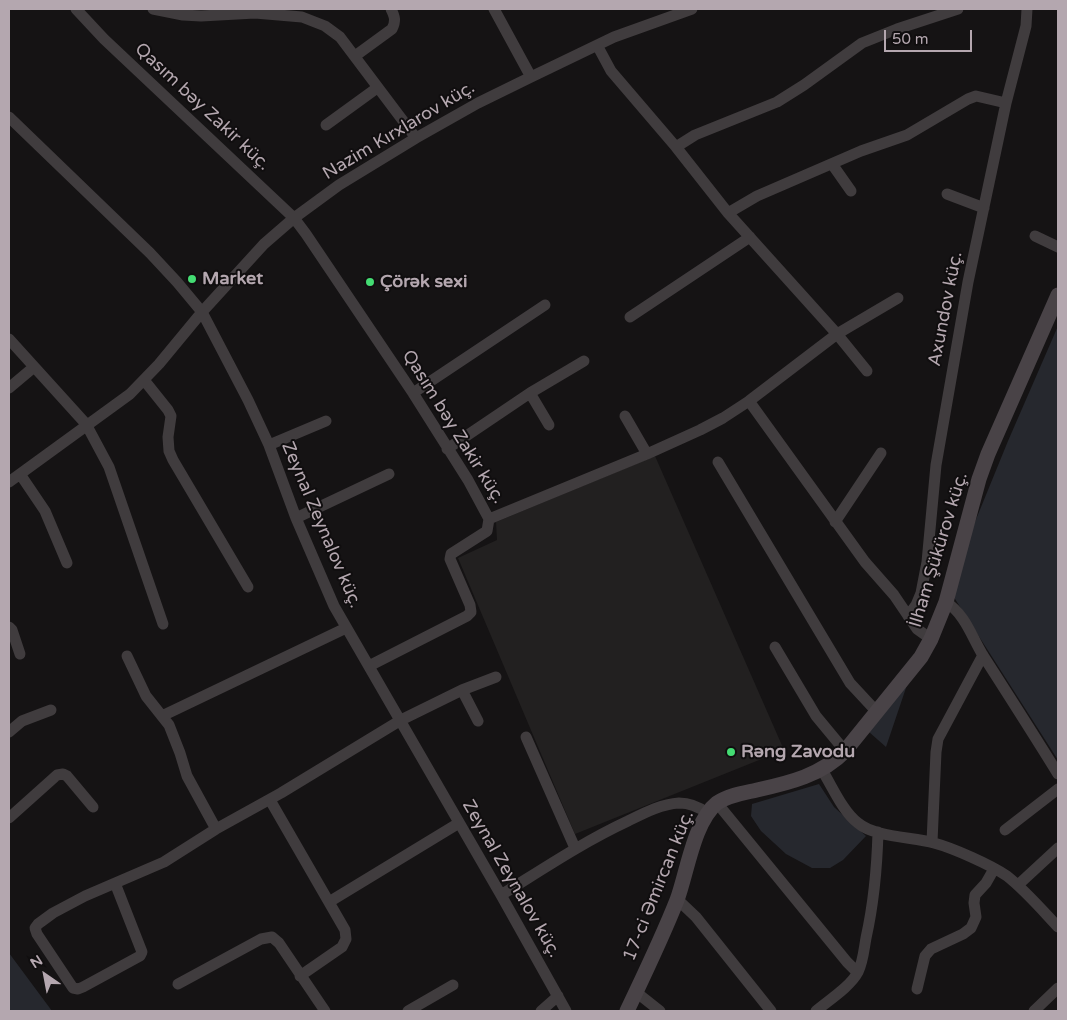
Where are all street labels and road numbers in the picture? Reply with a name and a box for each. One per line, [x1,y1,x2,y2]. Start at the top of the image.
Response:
street label: Qasım bəy Zakir küç. [130,39,274,175]
street label: Nazim Kırxlarov küç. [319,77,479,185]
street label: Axundov küç. [924,250,968,368]
street label: Qasım bəy Zakir küç. [397,346,509,508]
street label: Zeynal Zeynalov küç. [276,439,366,611]
street label: İlham Şükürov küç. [905,470,973,630]
street label: Zeynal Zeynalov küç. [457,796,565,962]
street label: 17-ci Əmircan küç. [619,808,699,964]

